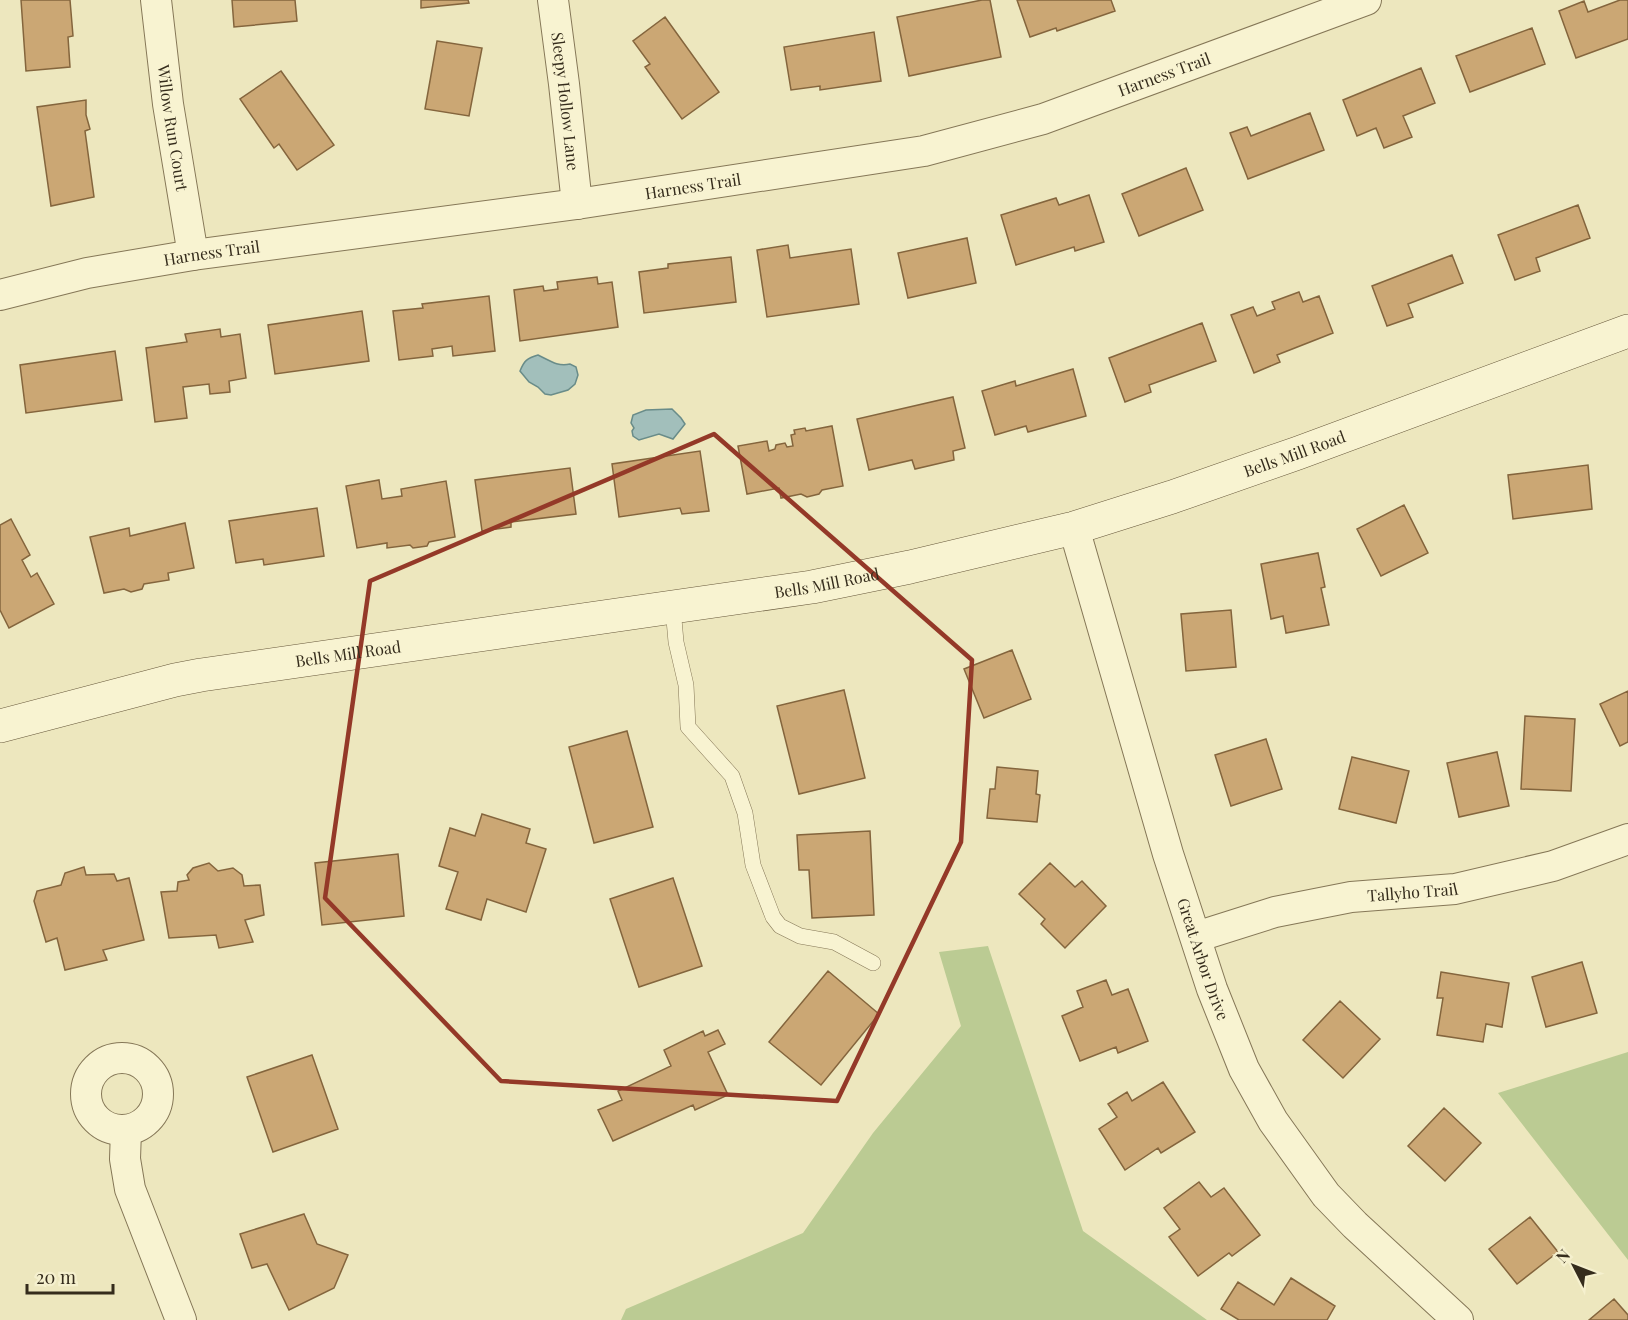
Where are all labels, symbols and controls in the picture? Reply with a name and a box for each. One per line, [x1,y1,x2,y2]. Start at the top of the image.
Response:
street label: Sleepy Hollow Lane [547,31,584,171]
street label: Harness Trail [1115,47,1214,101]
street label: Willow Run Court [153,63,193,193]
street label: Harness Trail [643,168,743,203]
street label: Harness Trail [162,235,261,270]
street label: Bells Mill Road [1241,425,1348,481]
street label: Bells Mill Road [773,563,881,602]
street label: Bells Mill Road [294,635,402,671]
street label: Tallyho Trail [1366,878,1460,906]
street label: Great Arbor Drive [1173,895,1234,1023]
north arrow [1544,1236,1604,1296]
text: N [1551,1244,1574,1267]
scale bar [27,1257,112,1295]
text: 20 m [36,1265,76,1289]

